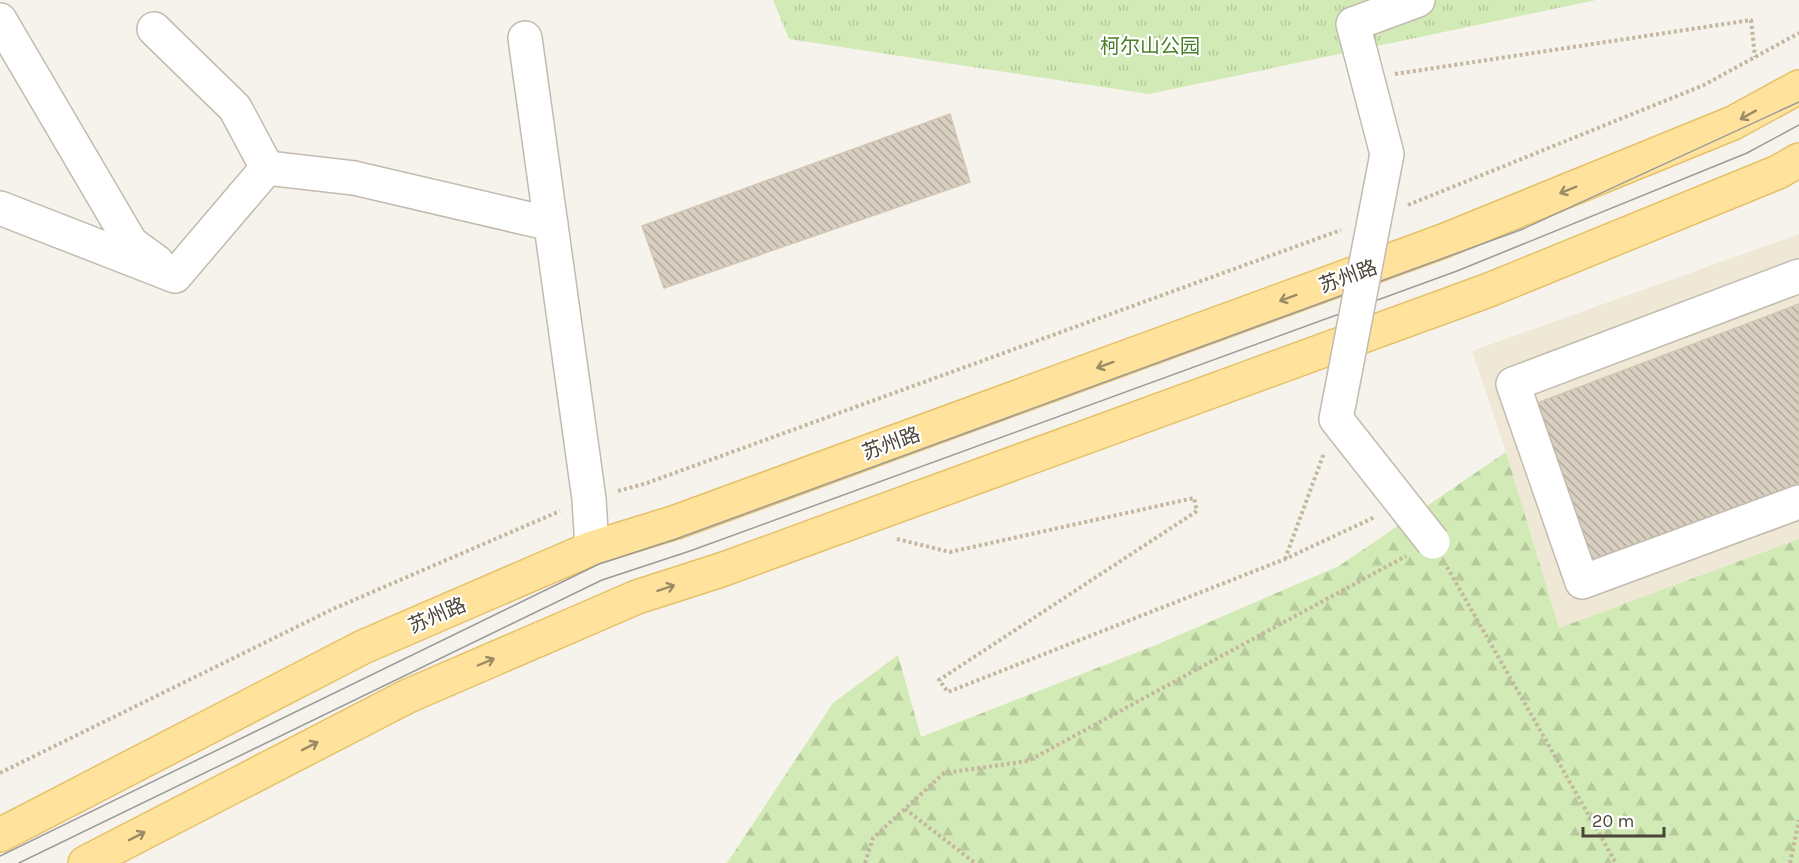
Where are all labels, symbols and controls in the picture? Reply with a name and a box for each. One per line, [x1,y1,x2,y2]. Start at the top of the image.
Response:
park label: 柯尔山公园 [1100,35,1200,58]
one-way arrow [1739,110,1757,121]
one-way arrow [1559,185,1578,196]
street label: 苏州路 [1316,255,1380,298]
one-way arrow [1279,293,1298,304]
one-way arrow [1096,360,1115,371]
street label: 苏州路 [859,422,923,465]
one-way arrow [656,582,675,593]
street label: 苏州路 [405,593,469,638]
one-way arrow [476,656,495,667]
one-way arrow [301,740,319,752]
scale bar [1583,800,1664,838]
text: 20 m [1592,810,1634,832]
one-way arrow [128,830,146,841]

